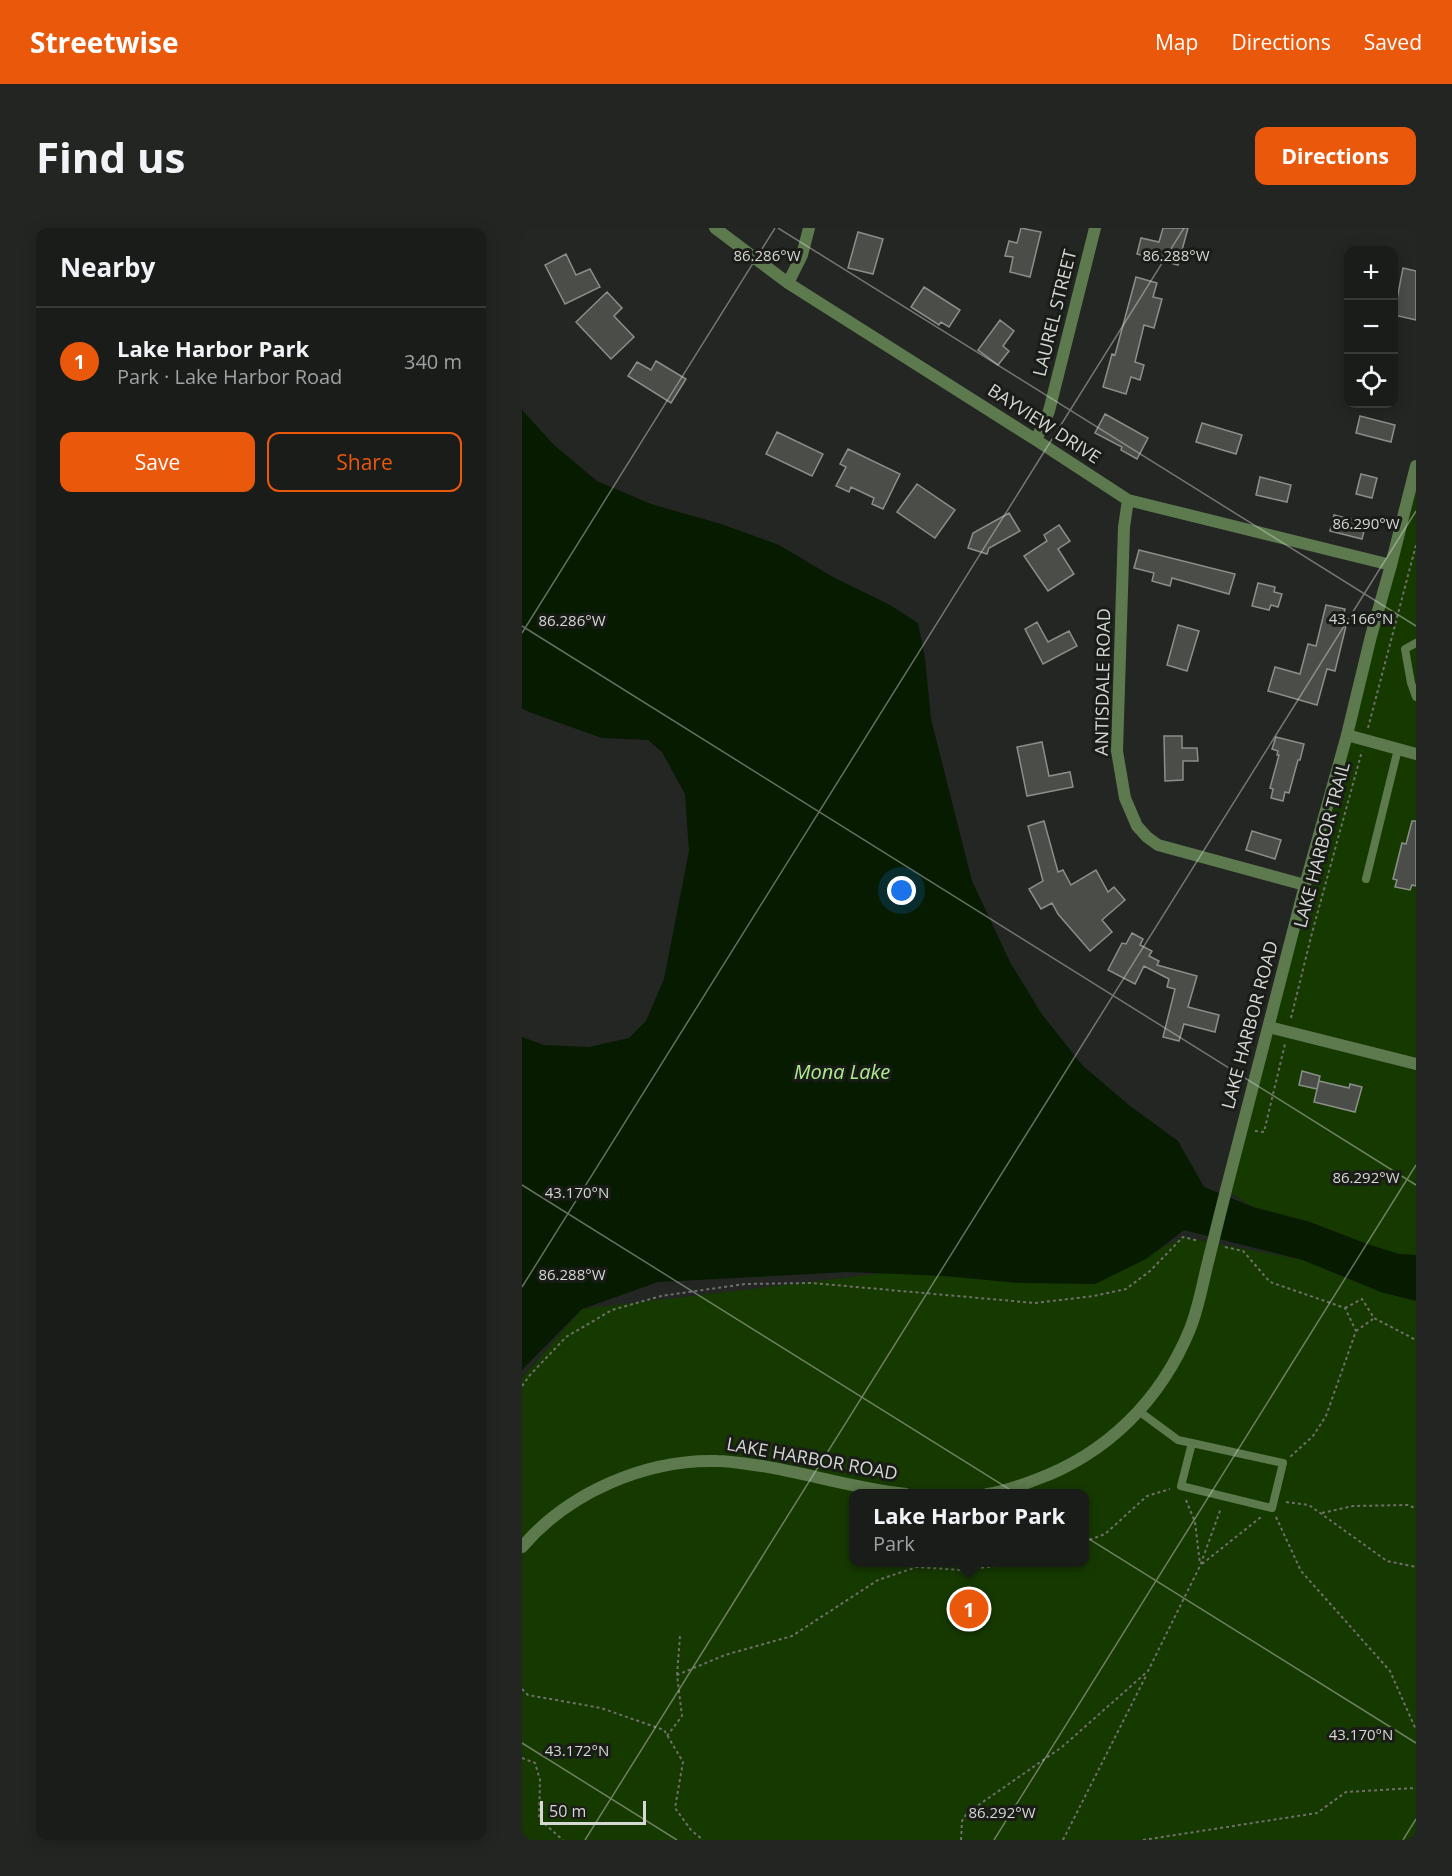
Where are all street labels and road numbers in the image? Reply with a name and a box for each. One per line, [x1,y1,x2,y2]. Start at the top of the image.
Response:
street label: LAUREL STREET [1027,247,1081,379]
street label: BAYVIEW DRIVE [983,378,1106,469]
street label: ANTISDALE ROAD [1089,608,1115,756]
street label: LAKE HARBOR TRAIL [1287,759,1355,930]
street label: LAKE HARBOR ROAD [1215,938,1283,1112]
street label: LAKE HARBOR ROAD [725,1431,900,1485]

